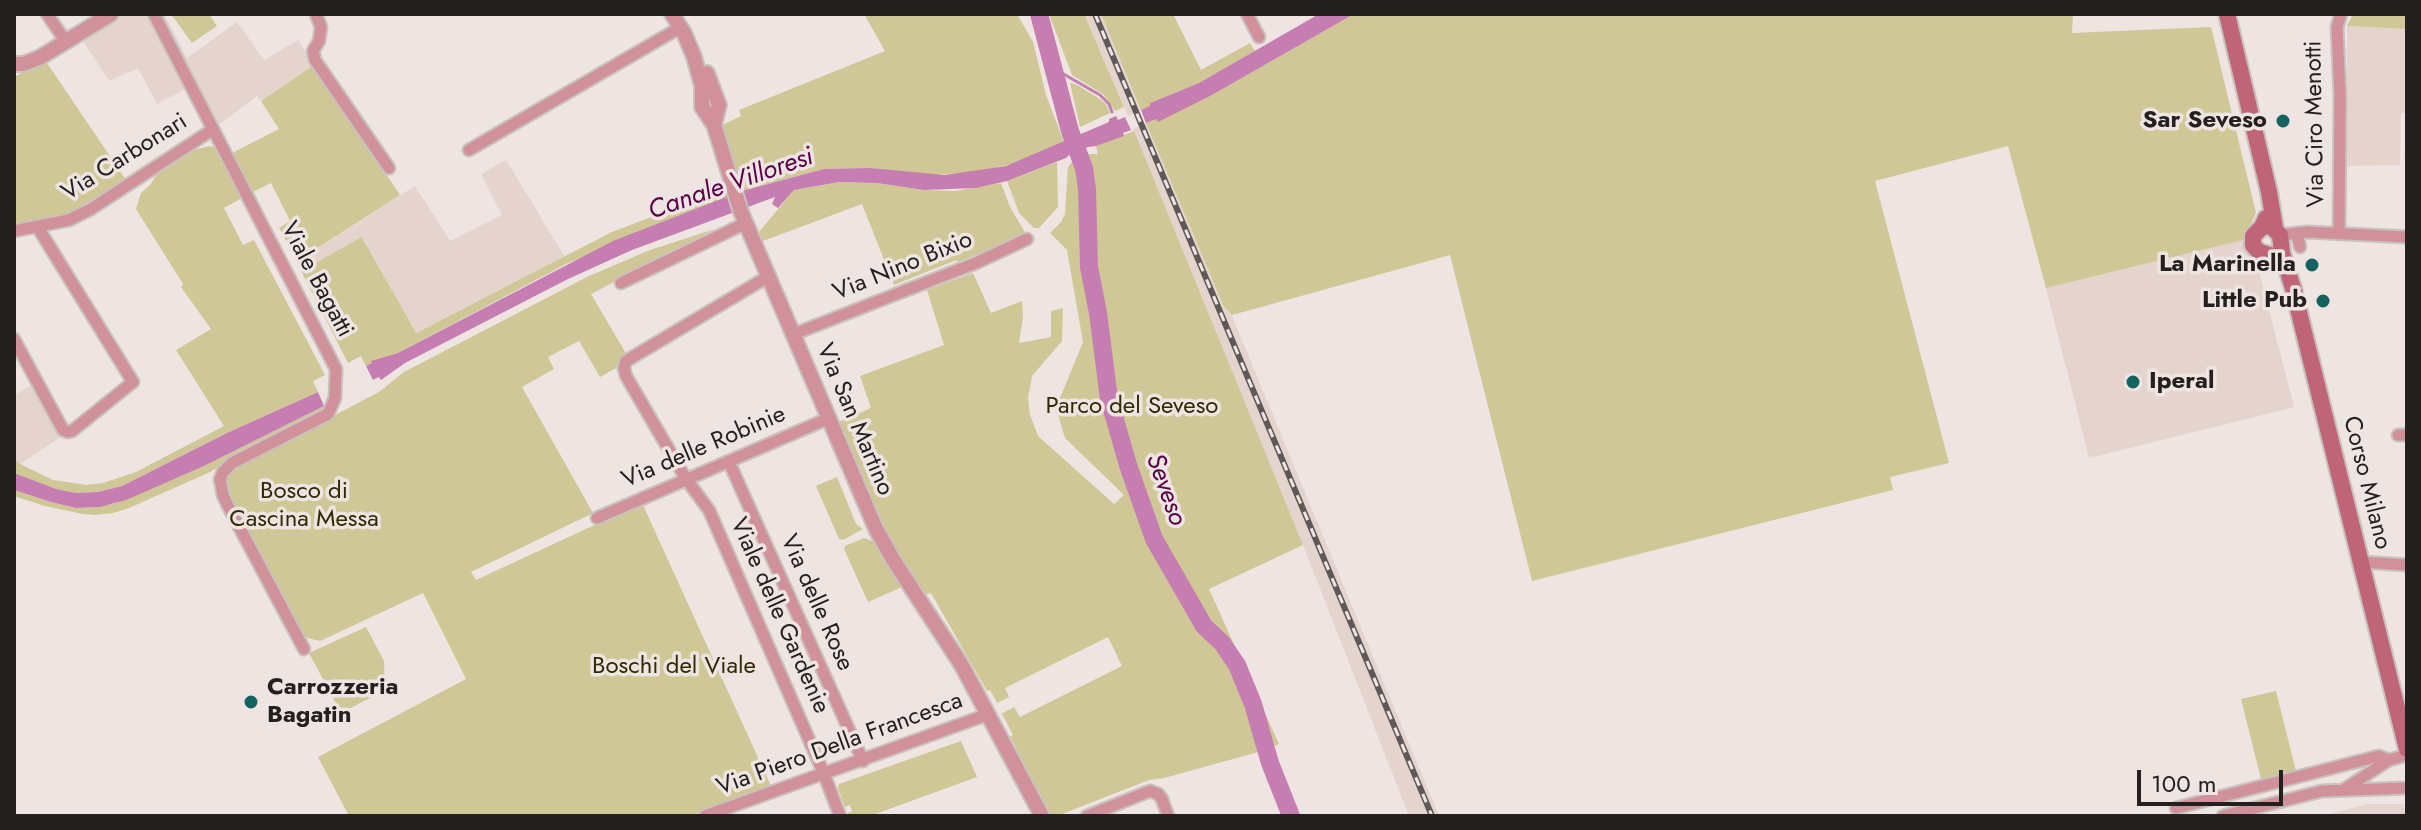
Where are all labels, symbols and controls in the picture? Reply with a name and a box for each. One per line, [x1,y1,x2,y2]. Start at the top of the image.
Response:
street label: Via Ciro Menotti [2300,40,2332,208]
place label: Sar Seveso [2142,107,2267,135]
street label: Via Carbonari [57,108,193,208]
marker: Sar Seveso [2274,112,2292,130]
water label: Canale Villoresi [644,142,818,228]
street label: Viale Bagatti [274,217,358,343]
street label: Via Nino Bixio [829,226,977,308]
place label: La Marinella [2159,251,2296,279]
marker: La Marinella [2303,256,2321,274]
place label: Little Pub [2202,287,2307,315]
marker: Little Pub [2314,292,2332,310]
street label: Via San Martino [809,340,899,500]
place label: Iperal [2149,368,2215,396]
marker: Iperal [2124,373,2142,391]
park label: Parco del Seveso [1046,393,1218,421]
street label: Via delle Robinie [618,401,790,495]
street label: Corso Milano [2336,413,2396,553]
water label: Seveso [1138,450,1192,530]
park label: Bosco di Cascina Messa [229,478,379,534]
street label: Viale delle Gardenie [723,514,835,718]
street label: Via delle Rose [773,530,859,676]
park label: Boschi del Viale [592,653,756,681]
place label: Carrozzeria Bagatin [267,674,399,730]
street label: Via Piero Della Francesca [713,687,967,803]
marker: Carrozzeria Bagatin [242,693,260,711]
scale bar [2141,754,2287,804]
text: 100 m [2151,766,2217,801]

